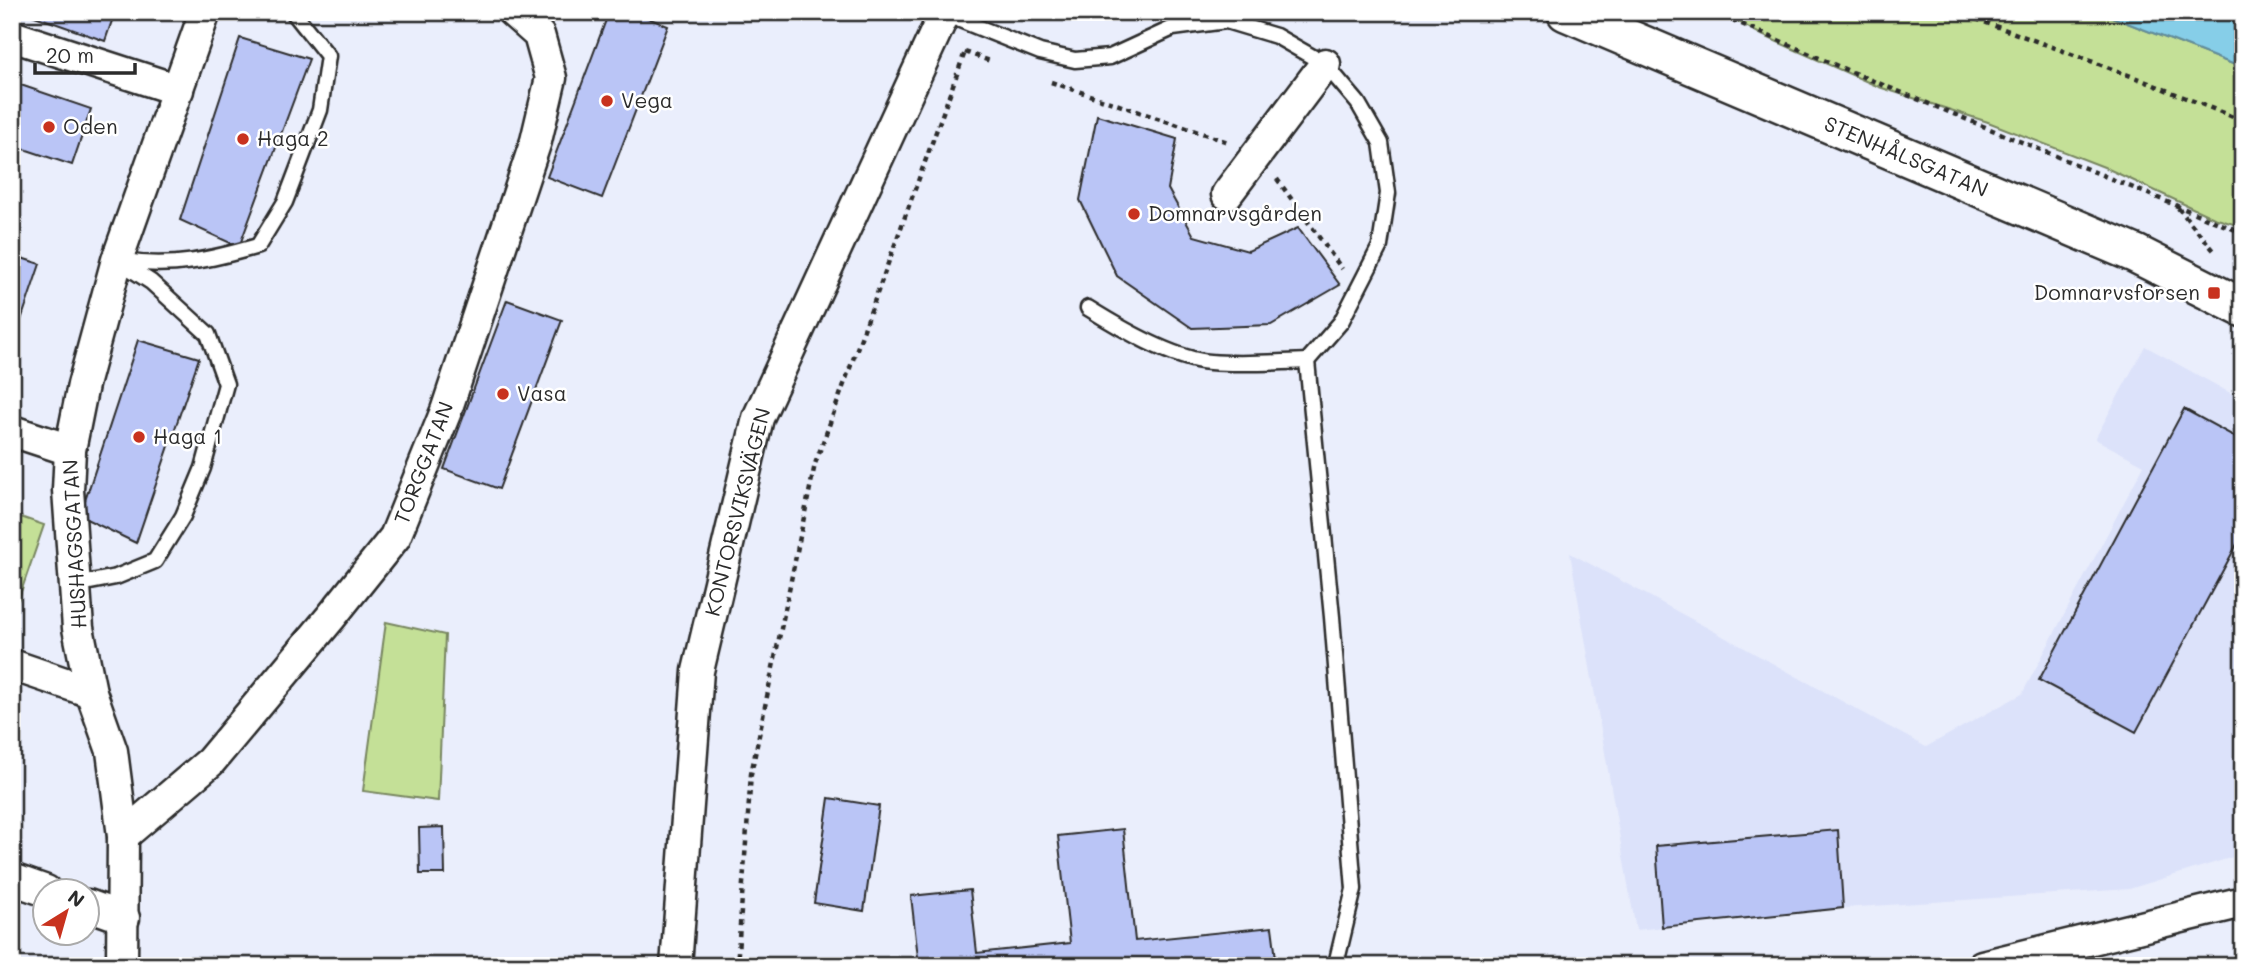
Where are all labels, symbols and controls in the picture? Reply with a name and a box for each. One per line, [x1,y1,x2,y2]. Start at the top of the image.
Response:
scale bar [35,32,135,76]
text: 20 m [46,41,94,68]
place label: Vega [621,86,673,113]
marker: Vega [599,93,615,109]
street label: STENHÅLSGATAN [1821,109,1993,202]
place label: Oden [63,112,118,139]
marker: Oden [41,119,57,135]
place label: Haga 2 [257,124,329,151]
marker: Haga 2 [235,131,251,147]
place label: Domnarvsgården [1148,199,1322,226]
marker: Domnarvsgården [1126,206,1142,222]
place label: Domnarvsforsen [2034,278,2200,305]
marker: Domnarvsforsen [2206,285,2222,301]
place label: Vasa [517,379,567,406]
marker: Vasa [495,386,511,402]
street label: TORGGATAN [387,397,458,528]
street label: KONTORSVIKSVÄGEN [698,405,775,619]
place label: Haga 1 [153,422,222,449]
marker: Haga 1 [131,429,147,445]
street label: HUSHAGSGATAN [56,459,91,629]
north arrow [32,876,102,946]
text: N [63,884,90,912]

